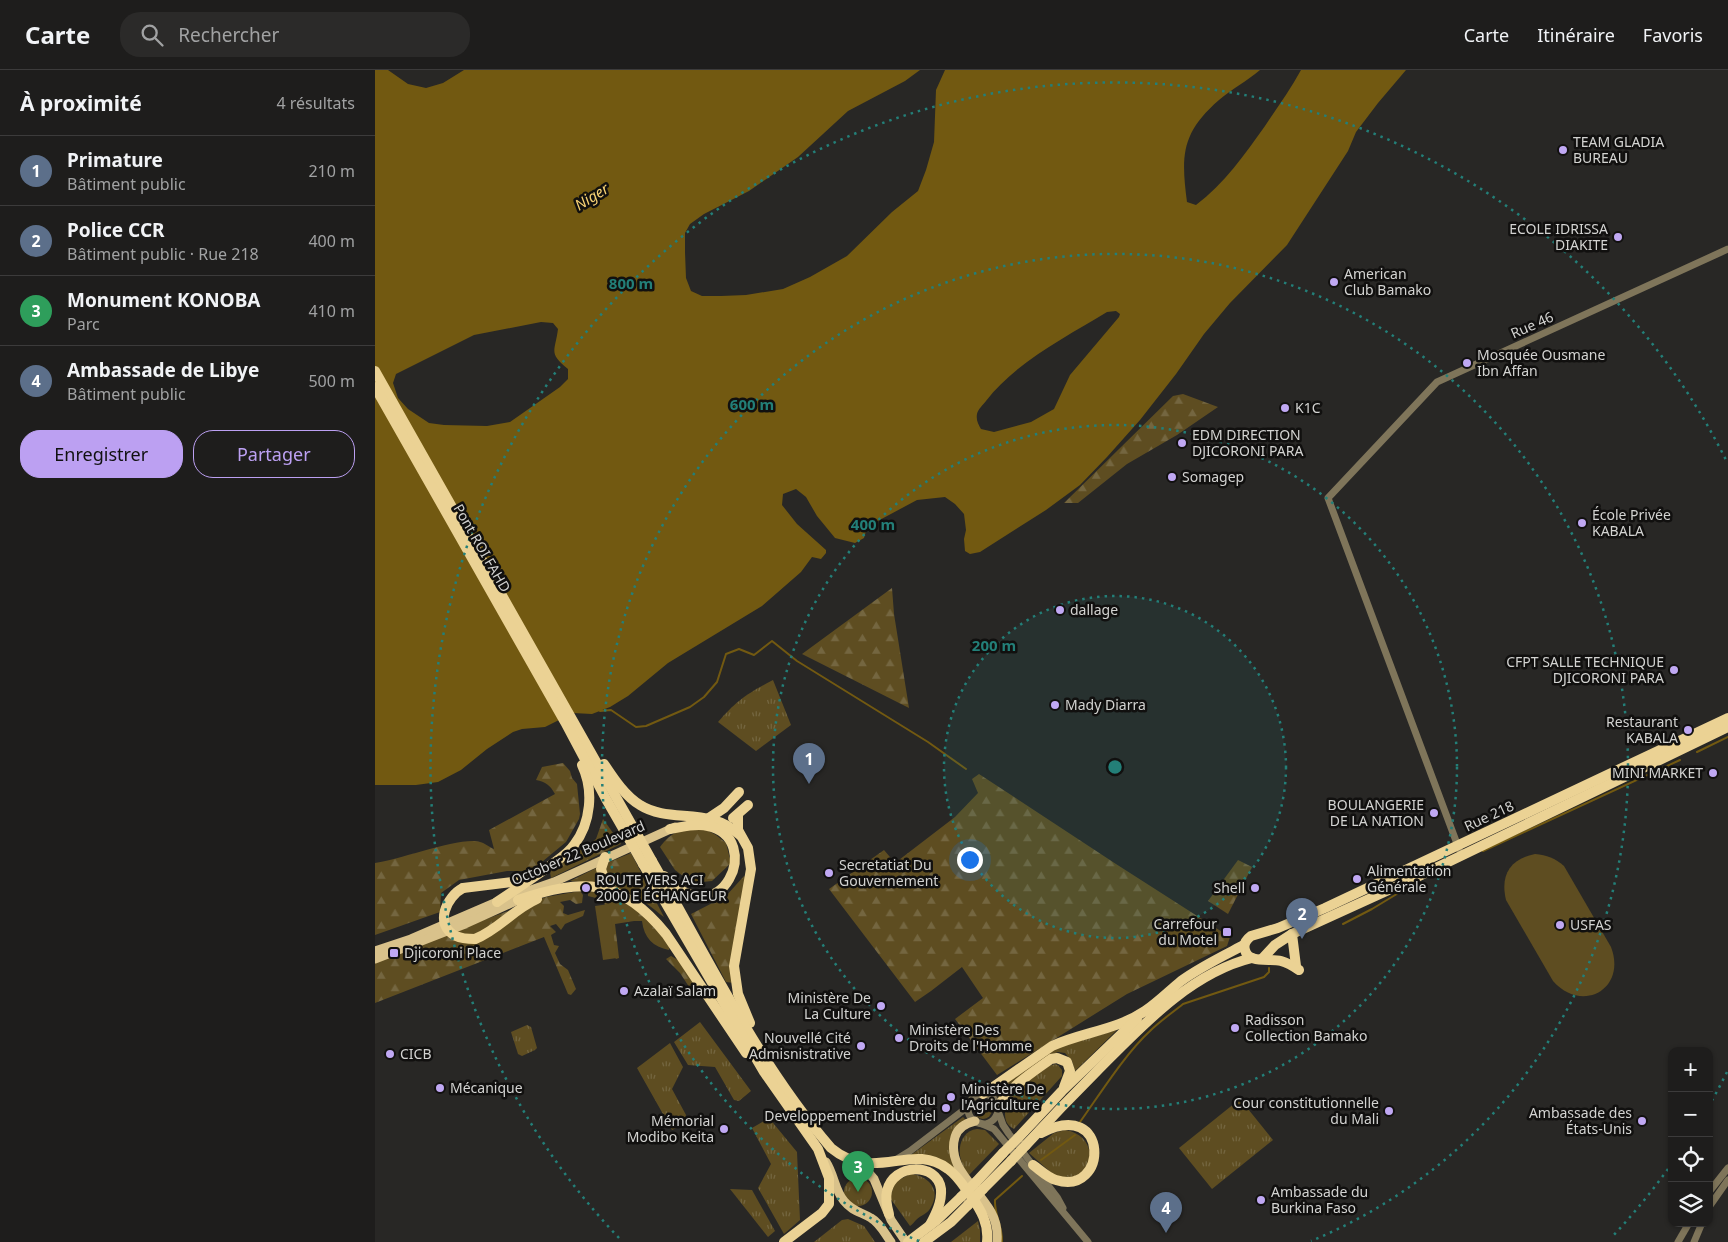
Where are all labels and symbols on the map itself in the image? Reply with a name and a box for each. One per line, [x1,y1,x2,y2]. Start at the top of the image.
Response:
place label: TEAM GLADIA BUREAU [1573,132,1664,167]
marker: TEAM GLADIA BUREAU [1557,144,1569,156]
water label: Niger [571,177,613,214]
place label: ECOLE IDRISSA DIAKITE [1509,219,1608,254]
marker: ECOLE IDRISSA DIAKITE [1612,231,1624,243]
place label: American Club Bamako [1344,264,1431,299]
text: 800 m [609,273,653,293]
marker: American Club Bamako [1328,276,1340,288]
street label: Rue 46 [1507,307,1556,342]
place label: Mosquée Ousmane Ibn Affan [1477,345,1605,380]
marker: Mosquée Ousmane Ibn Affan [1461,357,1473,369]
text: 600 m [730,394,774,414]
place label: K1C [1295,398,1321,417]
marker: K1C [1279,402,1291,414]
place label: EDM DIRECTION DJICORONI PARA [1192,425,1303,460]
marker: EDM DIRECTION DJICORONI PARA [1176,437,1188,449]
place label: Somagep [1182,467,1244,486]
marker: Somagep [1166,471,1178,483]
street label: Pont ROI FAHD [449,500,515,595]
place label: École Privée KABALA [1592,505,1671,540]
text: 400 m [851,514,895,534]
marker: École Privée KABALA [1576,517,1588,529]
place label: dallage [1070,600,1118,619]
marker: dallage [1054,604,1066,616]
text: 200 m [972,635,1016,655]
place label: CFPT SALLE TECHNIQUE DJICORONI PARA [1506,652,1664,687]
marker: CFPT SALLE TECHNIQUE DJICORONI PARA [1668,664,1680,676]
place label: Mady Diarra [1065,695,1146,714]
marker: Mady Diarra [1049,699,1061,711]
place label: Restaurant KABALA [1606,712,1678,747]
marker: Restaurant KABALA [1682,724,1694,736]
pin: 1 [793,743,825,784]
centre of rings [1106,758,1124,776]
place label: MINI MARKET [1612,763,1703,782]
marker: MINI MARKET [1707,767,1719,779]
place label: BOULANGERIE DE LA NATION [1328,795,1424,830]
street label: Rue 218 [1461,796,1517,835]
marker: BOULANGERIE DE LA NATION [1428,807,1440,819]
street label: October 22 Boulevard [508,816,647,889]
your location [957,847,983,873]
place label: Secretatiat Du Gouvernement [839,855,938,890]
place label: Alimentation Générale [1367,861,1452,896]
marker: Secretatiat Du Gouvernement [823,867,835,879]
place label: ROUTE VERS ACI 2000 E ÉCHANGEUR [596,870,727,905]
marker: Alimentation Générale [1351,873,1363,885]
place label: Shell [1214,878,1245,897]
marker: ROUTE VERS ACI 2000 E ÉCHANGEUR [580,882,592,894]
marker: Shell [1249,882,1261,894]
pin: 2 [1286,898,1318,939]
place label: Carrefour du Motel [1153,914,1217,949]
place label: USFAS [1570,915,1612,934]
marker: USFAS [1554,919,1566,931]
marker: Carrefour du Motel [1221,926,1233,938]
place label: Djicoroni Place [404,943,501,962]
marker: Djicoroni Place [388,947,400,959]
place label: Azalaï Salam [634,981,716,1000]
marker: Azalaï Salam [618,985,630,997]
place label: Ministère De La Culture [788,988,871,1023]
marker: Ministère De La Culture [875,1000,887,1012]
place label: Radisson Collection Bamako [1245,1010,1367,1045]
place label: Ministère Des Droits de l'Homme [909,1020,1032,1055]
marker: Radisson Collection Bamako [1229,1022,1241,1034]
place label: Nouvellé Cité Admisnistrative [749,1028,851,1063]
marker: Ministère Des Droits de l'Homme [893,1032,905,1044]
marker: Nouvellé Cité Admisnistrative [855,1040,867,1052]
place label: CICB [400,1044,432,1063]
marker: CICB [384,1048,396,1060]
place label: Mécanique [450,1078,523,1097]
place label: Ministère De l'Agriculture [961,1079,1044,1114]
marker: Mécanique [434,1082,446,1094]
place label: Ministère du Developpement Industriel [764,1090,936,1125]
marker: Ministère De l'Agriculture [945,1091,957,1103]
place label: Cour constitutionnelle du Mali [1233,1093,1379,1128]
marker: Ministère du Developpement Industriel [940,1102,952,1114]
place label: Ambassade des États-Unis [1529,1103,1632,1138]
marker: Cour constitutionnelle du Mali [1383,1105,1395,1117]
place label: Mémorial Modibo Keita [627,1111,714,1146]
marker: Ambassade des États-Unis [1636,1115,1648,1127]
marker: Mémorial Modibo Keita [718,1123,730,1135]
pin: 3 [842,1151,874,1192]
place label: Ambassade du Burkina Faso [1271,1182,1368,1217]
pin: 4 [1150,1192,1182,1233]
marker: Ambassade du Burkina Faso [1255,1194,1267,1206]

